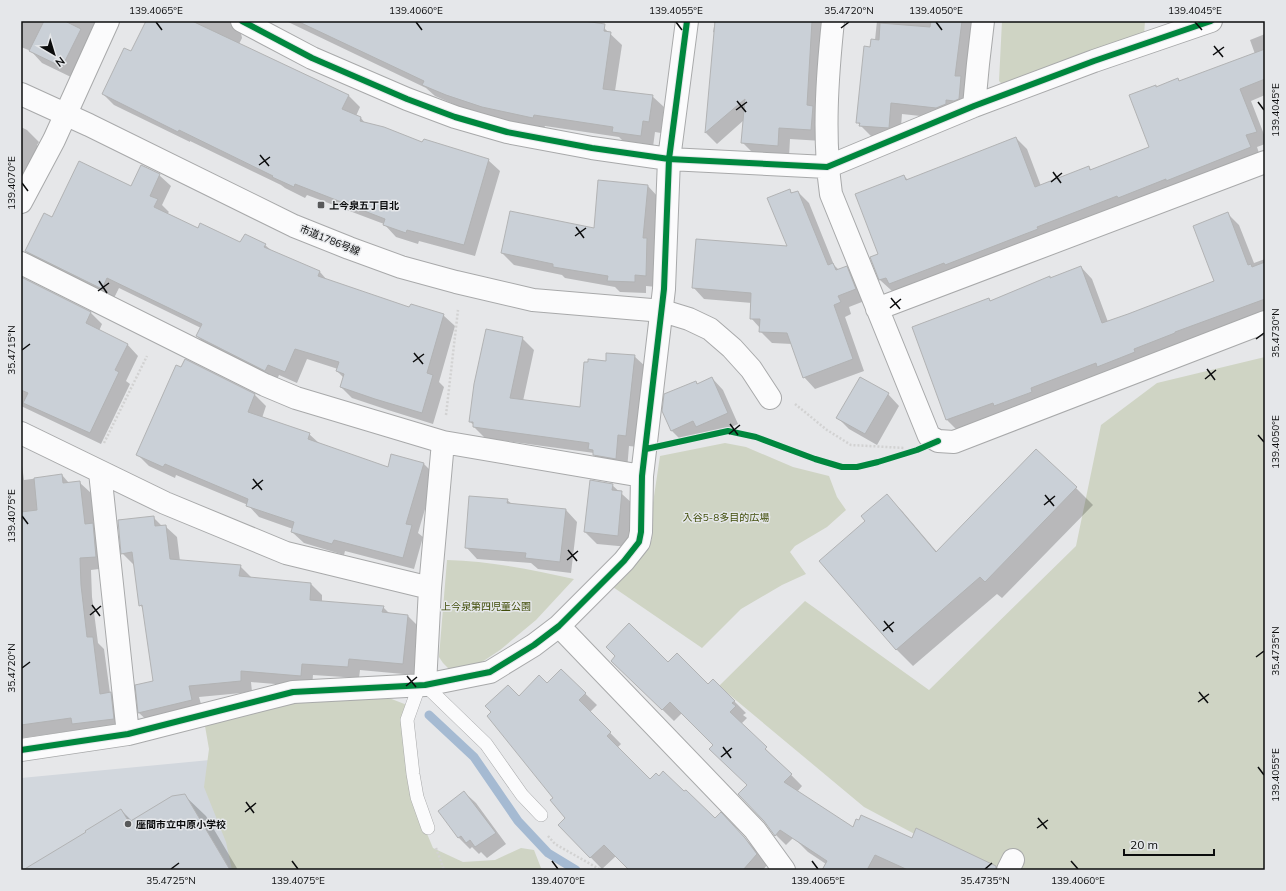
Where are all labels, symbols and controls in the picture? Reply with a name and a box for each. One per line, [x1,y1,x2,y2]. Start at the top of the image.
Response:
text: 139.4065°E [129,4,183,17]
text: 139.4060°E [389,4,443,17]
text: 139.4055°E [649,4,703,17]
text: 35.4720°N [824,4,874,17]
text: 139.4050°E [909,4,963,17]
text: 139.4045°E [1168,4,1222,17]
north arrow [34,34,74,74]
text: N [53,54,68,70]
text: 139.4045°E [1269,83,1282,137]
text: 139.4070°E [5,156,18,210]
place label: 上今泉五丁目北 [329,199,399,212]
marker: 上今泉五丁目北 [316,200,326,210]
street label: 市道1786号線 [298,222,362,258]
text: 35.4730°N [1269,308,1282,358]
text: 35.4715°N [5,325,18,375]
text: 139.4050°E [1269,415,1282,469]
text: 139.4075°E [5,489,18,543]
park label: 入谷5-8多目的広場 [683,511,769,524]
park label: 上今泉第四児童公園 [441,600,531,613]
text: 35.4735°N [1269,626,1282,676]
text: 35.4720°N [5,643,18,693]
text: 139.4055°E [1269,748,1282,802]
place label: 座間市立中原小学校 [136,818,226,831]
marker: 座間市立中原小学校 [123,819,133,829]
scale bar [1124,831,1214,857]
text: 20 m [1130,837,1158,852]
text: 35.4725°N [146,874,196,887]
text: 139.4075°E [271,874,325,887]
text: 139.4070°E [531,874,585,887]
text: 139.4065°E [791,874,845,887]
text: 35.4735°N [960,874,1010,887]
text: 139.4060°E [1051,874,1105,887]

